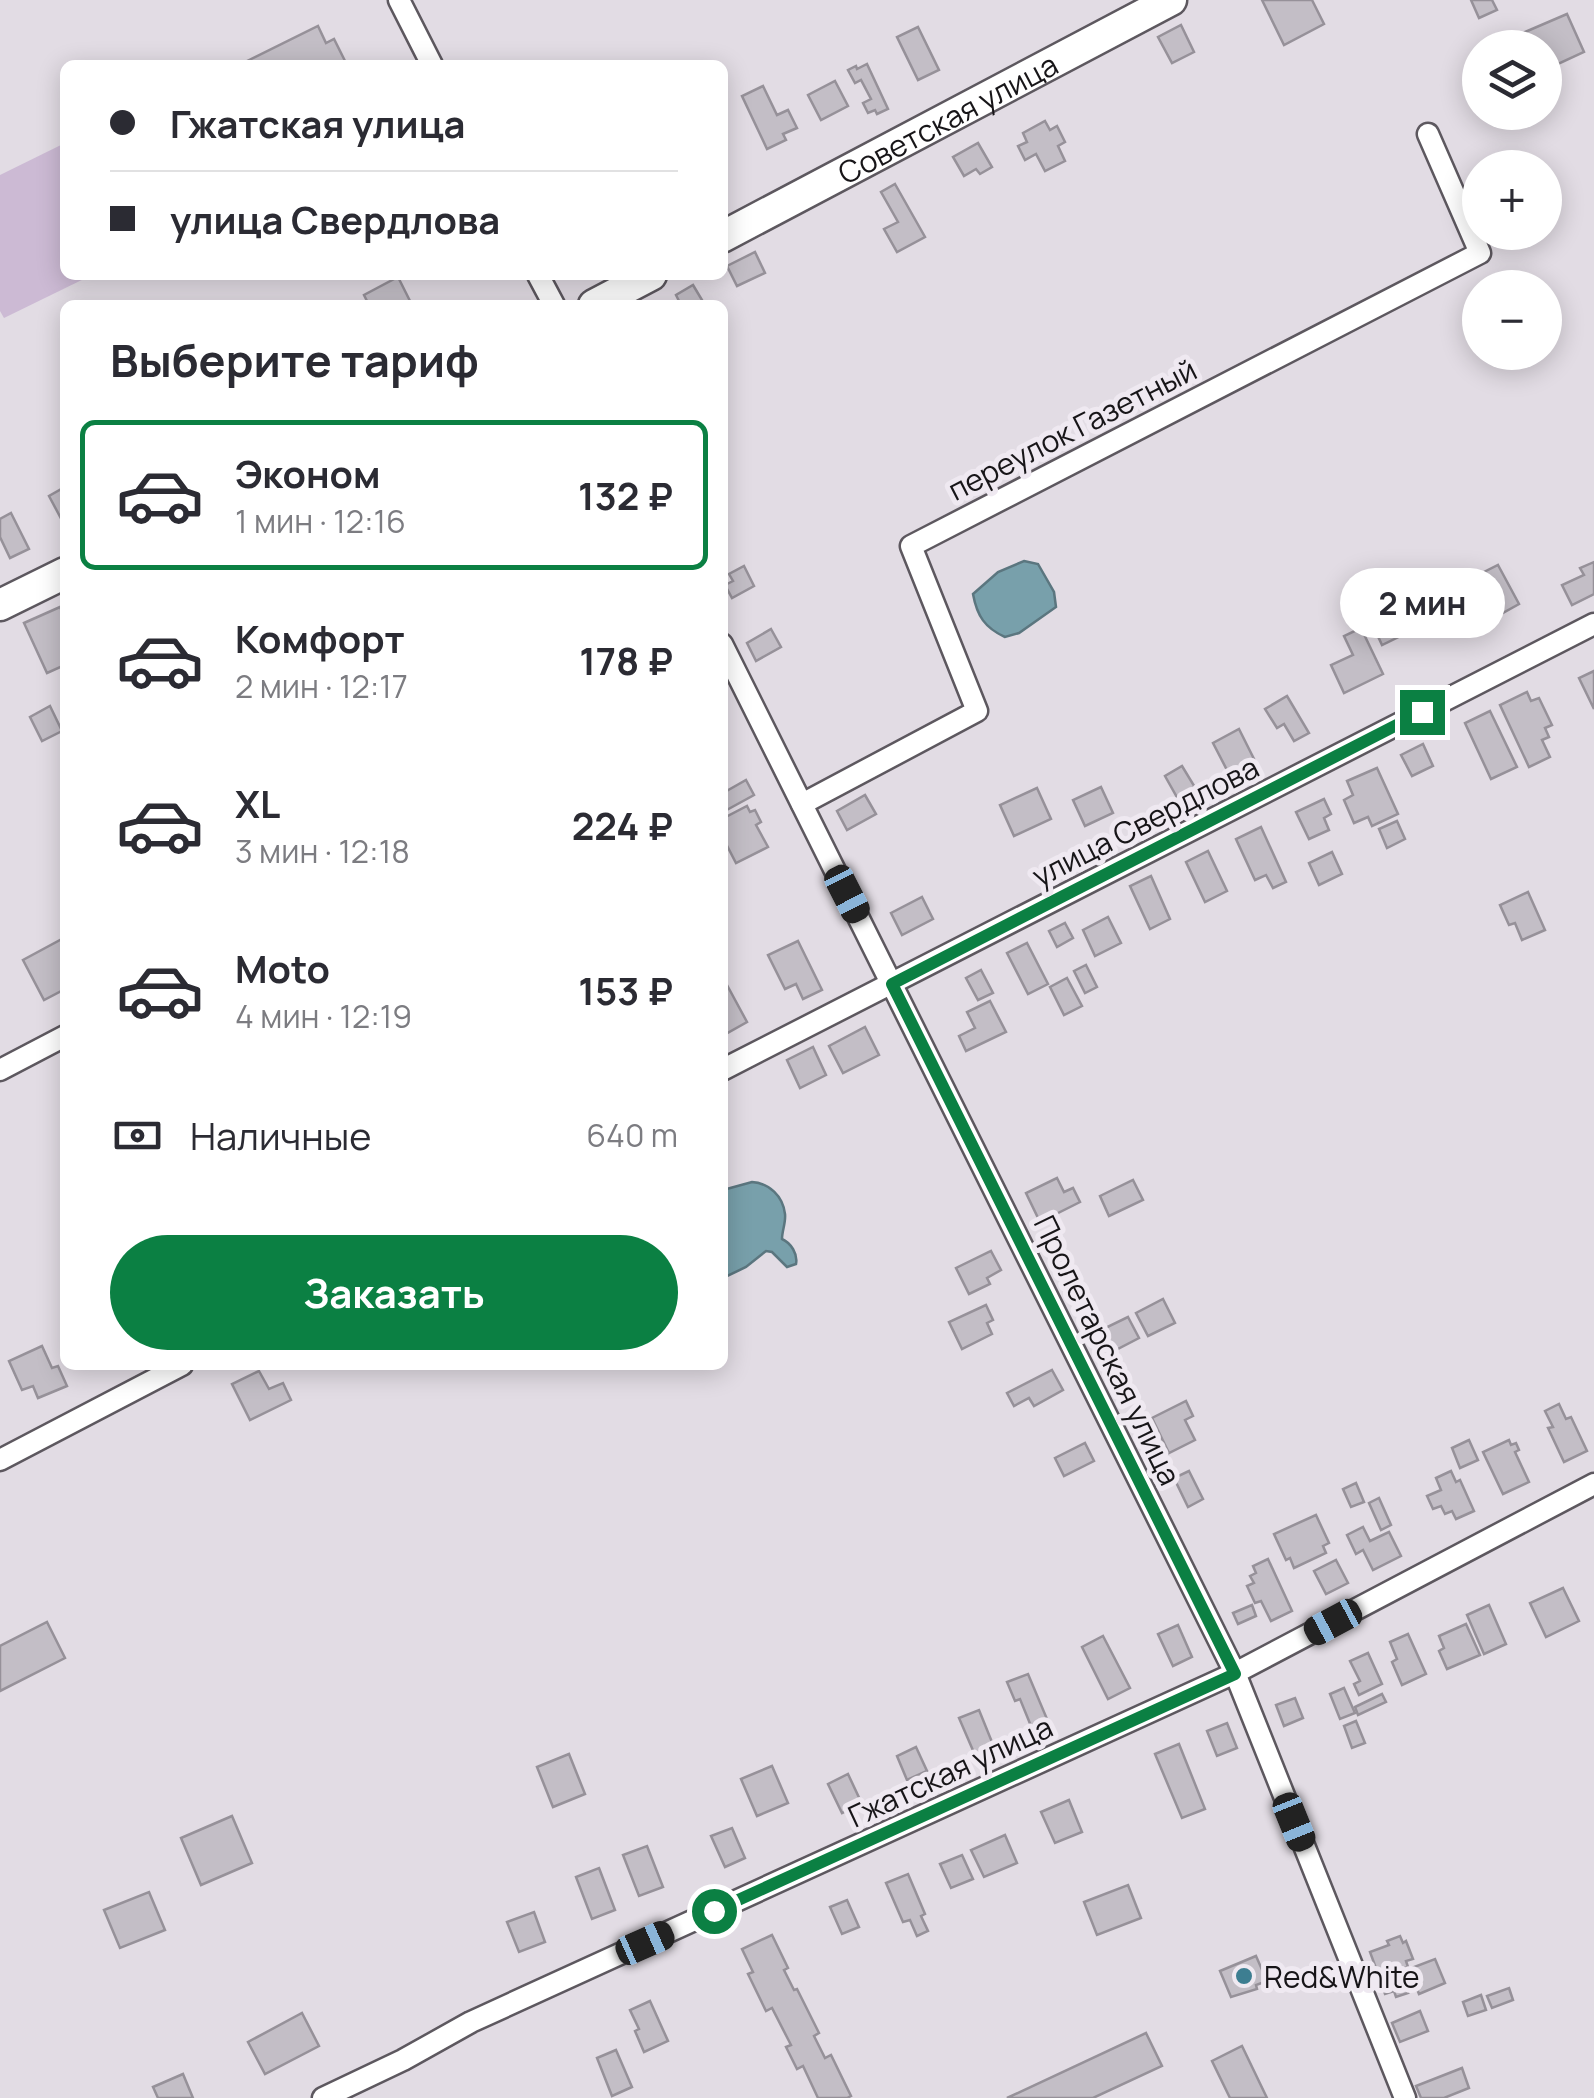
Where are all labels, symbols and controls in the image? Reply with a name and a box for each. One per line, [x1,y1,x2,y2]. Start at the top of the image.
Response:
map controls [1462,30,1562,370]
button: layers [1462,30,1562,130]
street label: Советская улица [830,43,1065,193]
text: Гжатская улица [170,97,465,149]
button: + [1462,150,1562,250]
text: улица Свердлова [170,193,500,245]
button: − [1462,270,1562,370]
text: Выберите тариф [110,329,479,391]
street label: переулок Газетный [941,349,1203,509]
text: Эконом [235,447,381,499]
icon: car [115,450,205,540]
text: 132 ₽ [578,469,673,521]
text: 1 мин · 12:16 [235,499,406,543]
callout: 2 мин [1340,567,1504,637]
text: 2 мин [1378,581,1467,625]
text: Комфорт [235,612,405,664]
icon: car [115,615,205,705]
text: 178 ₽ [579,634,673,686]
text: 2 мин · 12:17 [235,664,408,708]
route end [1400,690,1445,735]
street label: улица Свердлова [1025,746,1265,896]
text: XL [235,777,280,829]
icon: car [115,780,205,870]
text: 224 ₽ [572,799,673,851]
text: 3 мин · 12:18 [235,829,410,873]
car [820,860,874,928]
text: Moto [235,942,330,994]
icon: car [115,945,205,1035]
text: 153 ₽ [578,964,673,1016]
text: 4 мин · 12:19 [235,994,412,1038]
icon: cash [110,1108,165,1163]
text: Наличные [190,1109,371,1161]
text: 640 m [586,1113,678,1157]
street label: Пролетарская улица [1025,1208,1191,1492]
button: Заказать [110,1235,678,1350]
car [1299,1595,1367,1649]
street label: Гжатская улица [841,1706,1059,1836]
car [1269,1789,1319,1855]
route start [692,1889,737,1934]
car [611,1917,679,1969]
place label: Red&White [1264,1956,1420,1997]
marker: Red&White [1233,1965,1255,1987]

